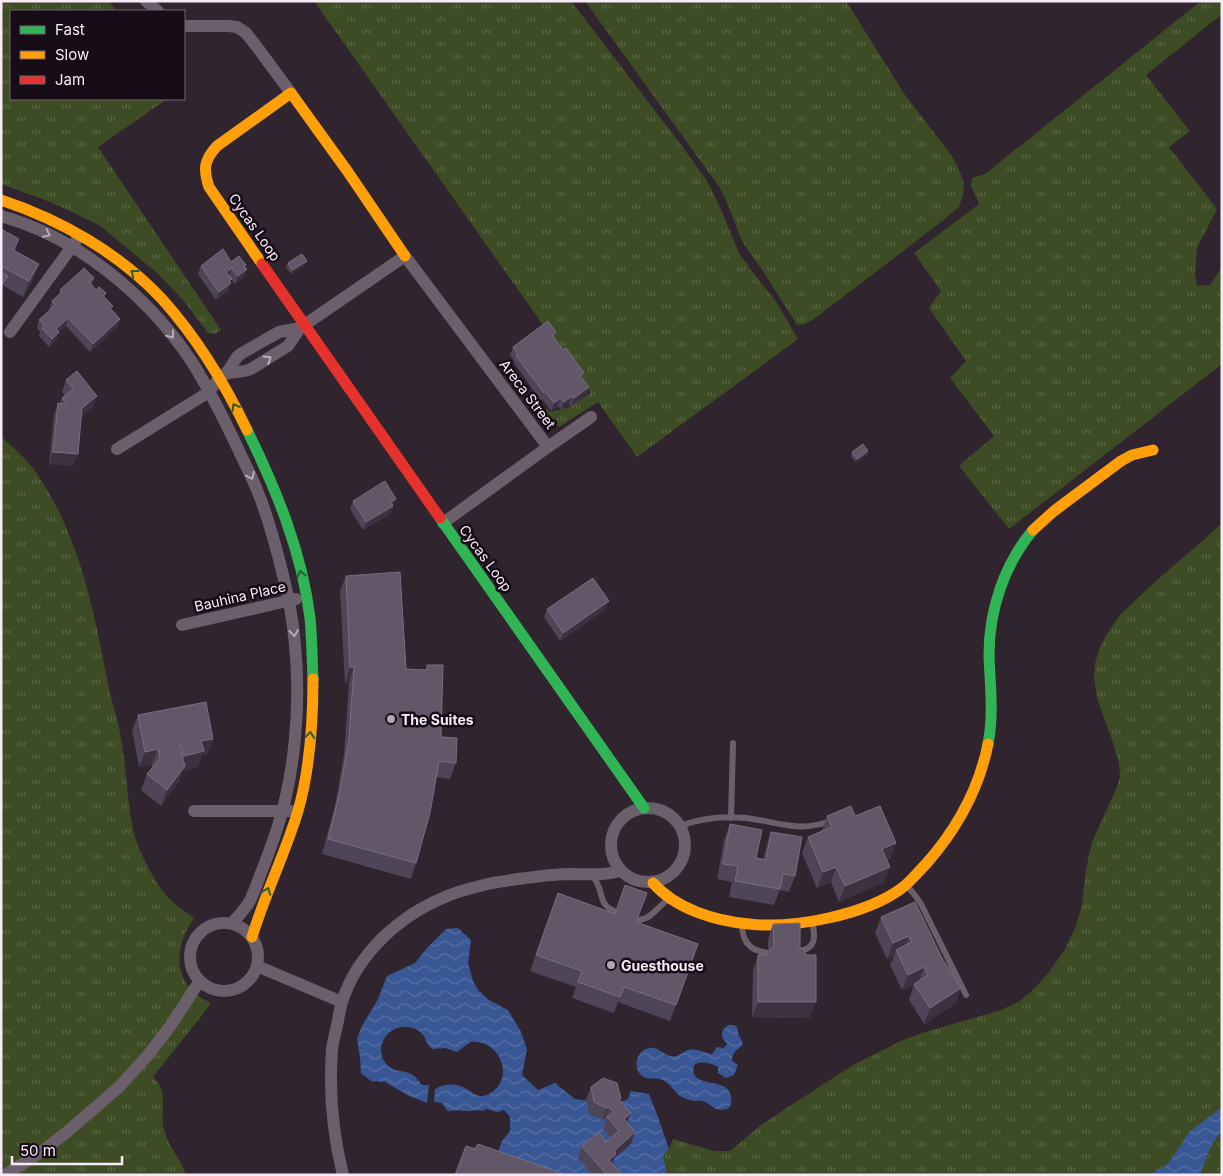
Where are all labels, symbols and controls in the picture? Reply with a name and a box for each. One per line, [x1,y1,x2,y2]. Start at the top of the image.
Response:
legend [10,10,185,100]
text: Fast [55,20,85,39]
text: Slow [55,45,89,64]
text: Jam [55,70,85,89]
street label: Cycas Loop [226,190,284,264]
one-way arrow [41,228,50,238]
one-way arrow [130,270,139,279]
one-way arrow [166,329,174,338]
one-way arrow [262,355,271,365]
street label: Areca Street [496,356,560,432]
one-way arrow [231,403,241,412]
one-way arrow [245,471,255,480]
street label: Cycas Loop [456,521,516,595]
one-way arrow [296,569,307,578]
street label: Bauhina Place [193,577,287,615]
one-way arrow [288,629,299,637]
place label: The Suites [401,711,474,728]
marker: The Suites [385,713,397,725]
one-way arrow [304,731,315,739]
one-way arrow [261,887,271,895]
place label: Guesthouse [621,957,704,974]
marker: Guesthouse [605,959,617,971]
scale bar [12,1134,122,1166]
text: 50 m [20,1141,56,1160]

